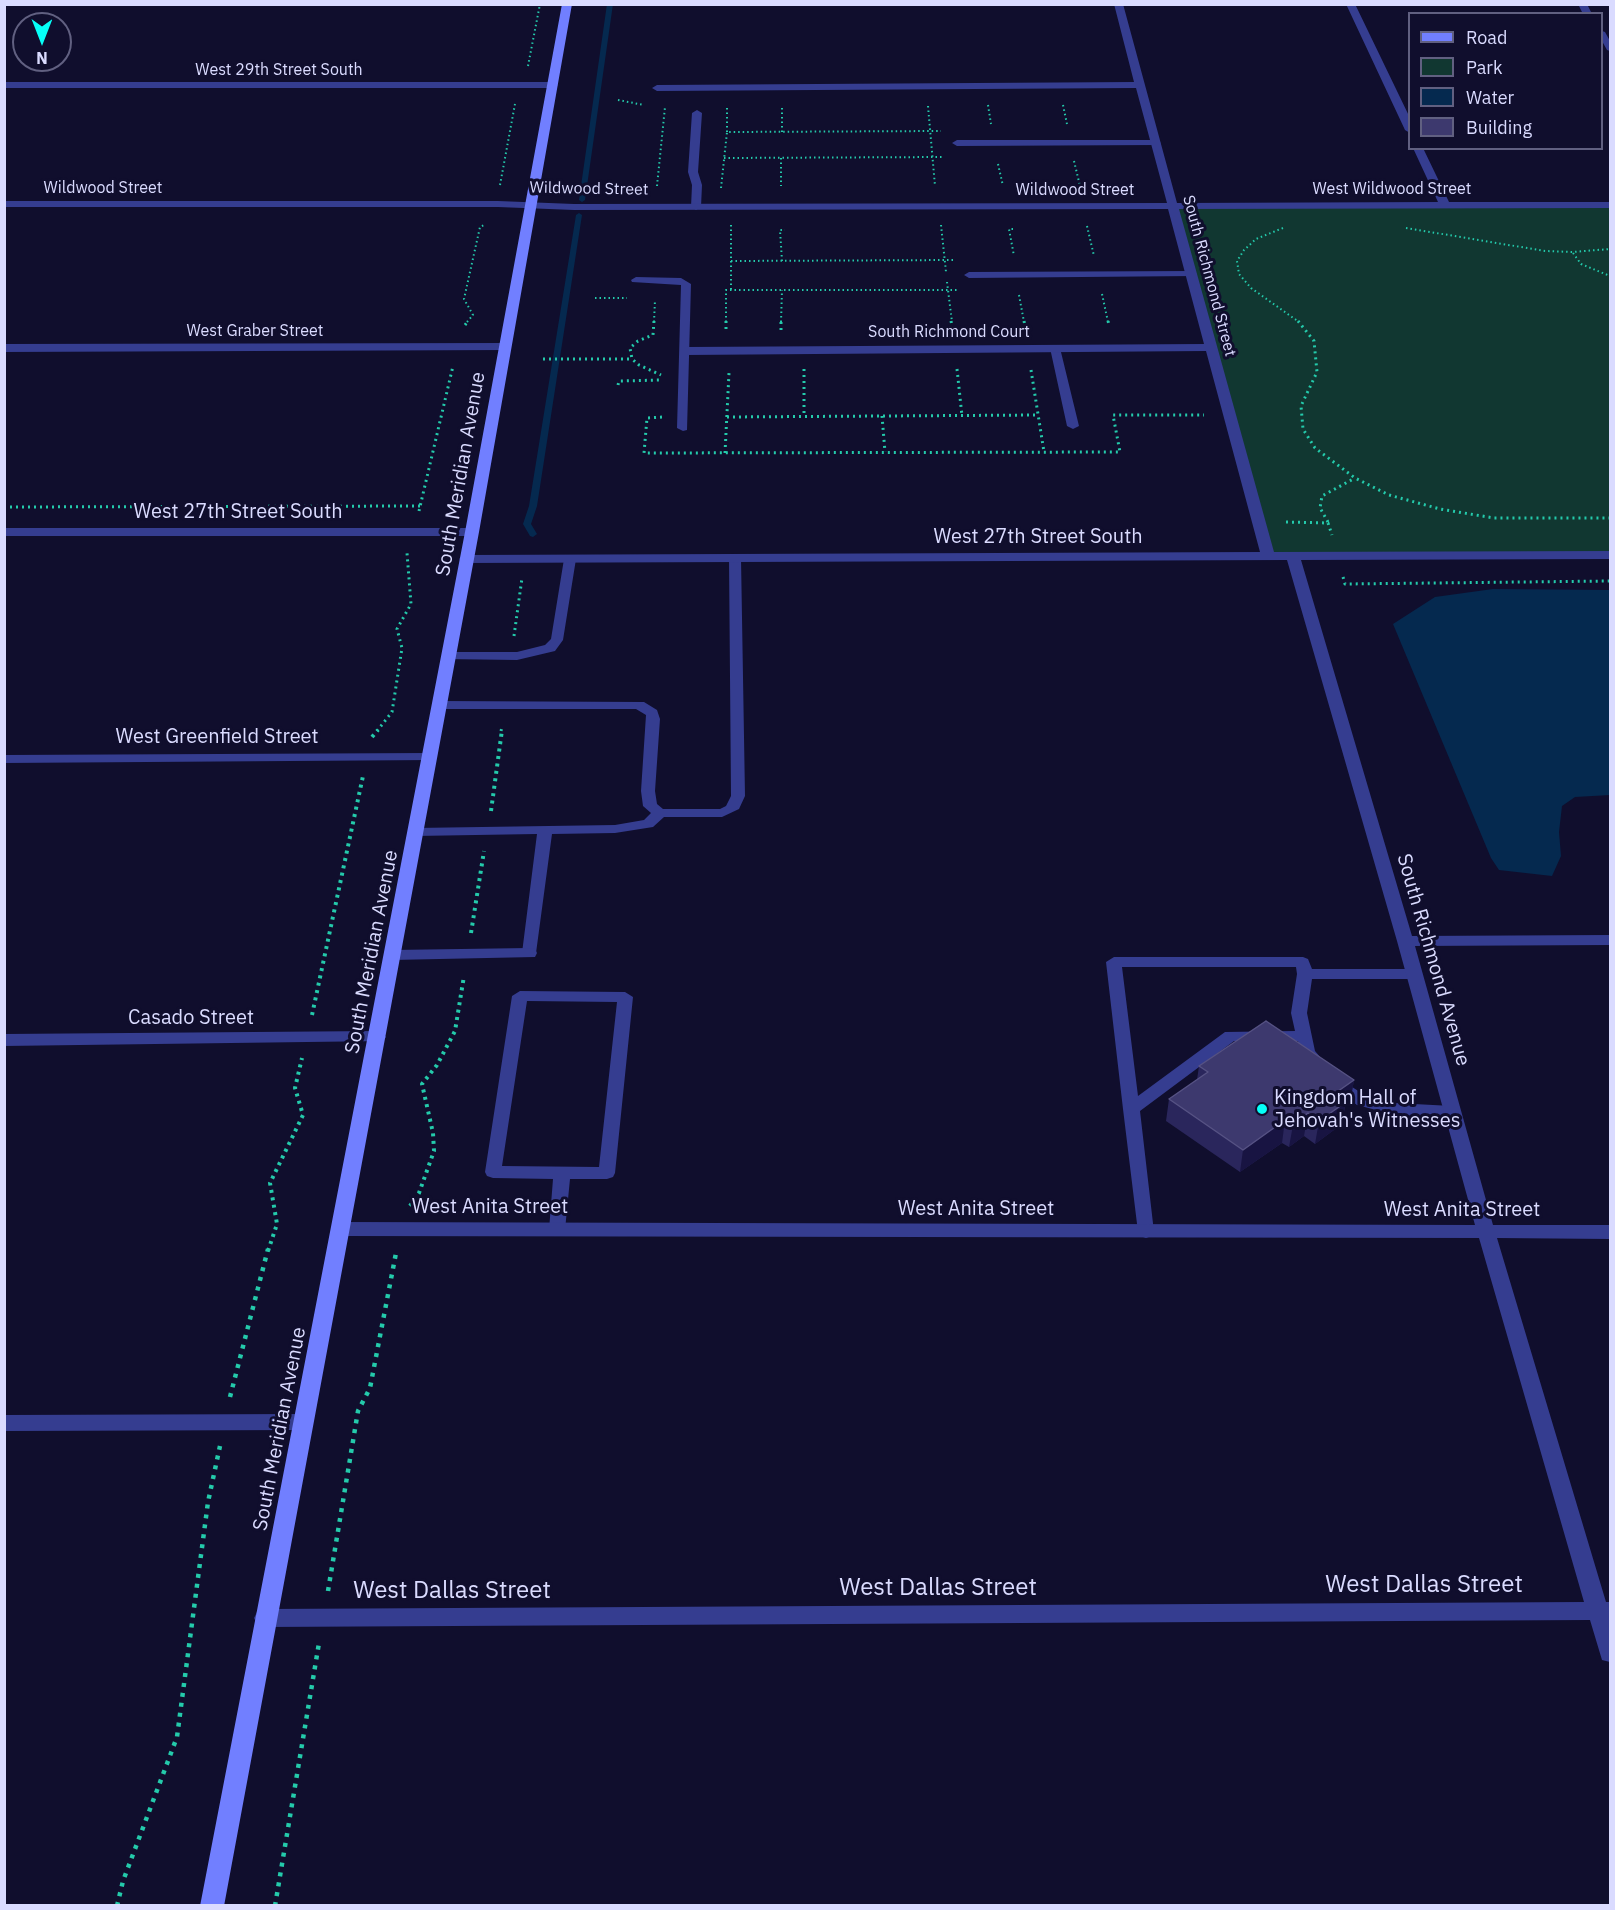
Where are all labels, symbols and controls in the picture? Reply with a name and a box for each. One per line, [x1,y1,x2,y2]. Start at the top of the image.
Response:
north arrow [12,12,72,72]
legend [1408,12,1603,150]
text: Road [1466,26,1507,49]
text: N [36,48,48,68]
text: Park [1466,56,1502,79]
street label: West 29th Street South [195,60,363,80]
text: Water [1466,86,1514,109]
text: Building [1466,116,1532,139]
street label: Wildwood Street [44,178,162,198]
street label: Wildwood Street [529,178,649,200]
street label: West Wildwood Street [1313,179,1471,199]
street label: Wildwood Street [1016,180,1134,200]
street label: South Richmond Street [1178,193,1240,359]
street label: West Graber Street [187,321,323,341]
street label: South Richmond Court [868,322,1030,342]
street label: South Meridian Avenue [431,370,491,578]
street label: West 27th Street South [133,500,343,524]
street label: West 27th Street South [933,525,1143,549]
street label: West Greenfield Street [115,725,319,749]
street label: South Meridian Avenue [340,848,404,1056]
street label: South Richmond Avenue [1391,851,1475,1069]
street label: Casado Street [128,1006,254,1030]
place label: Kingdom Hall of Jehovah's Witnesses [1274,1086,1461,1133]
marker: Kingdom Hall of Jehovah's Witnesses [1255,1102,1269,1116]
street label: West Anita Street [412,1195,568,1219]
street label: West Anita Street [898,1197,1054,1221]
street label: West Anita Street [1384,1198,1540,1222]
street label: South Meridian Avenue [248,1325,312,1533]
street label: West Dallas Street [1325,1571,1523,1599]
street label: West Dallas Street [839,1574,1037,1602]
street label: West Dallas Street [353,1577,551,1605]

